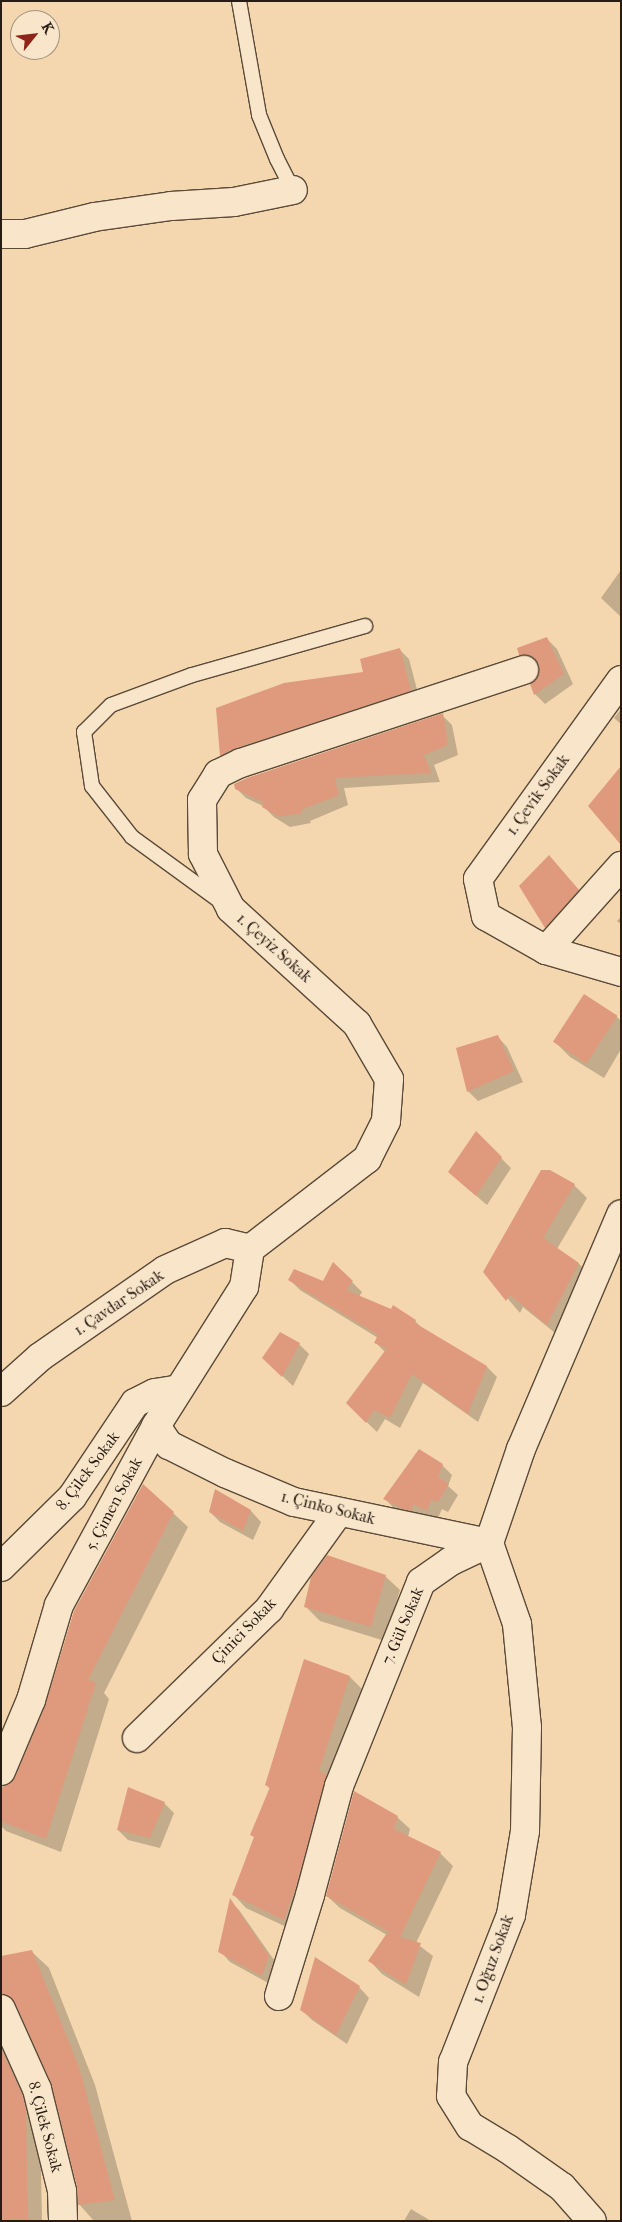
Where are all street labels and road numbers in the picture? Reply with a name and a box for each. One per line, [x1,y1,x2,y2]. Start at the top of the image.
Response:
street label: 1. Çevik Sokak [502,751,574,839]
street label: 1. Çeyiz Sokak [232,909,316,987]
street label: 1. Çavdar Sokak [70,1266,168,1340]
street label: 8. Çilek Sokak [52,1428,124,1514]
street label: 5. Çimen Sokak [81,1454,147,1554]
street label: 1. Çinko Sokak [279,1487,377,1529]
street label: 7. Gül Sokak [378,1584,428,1668]
street label: Çinici Sokak [208,1594,280,1668]
street label: 1. Oğuz Sokak [468,1912,518,2006]
street label: 8. Çilek Sokak [24,2079,66,2175]

